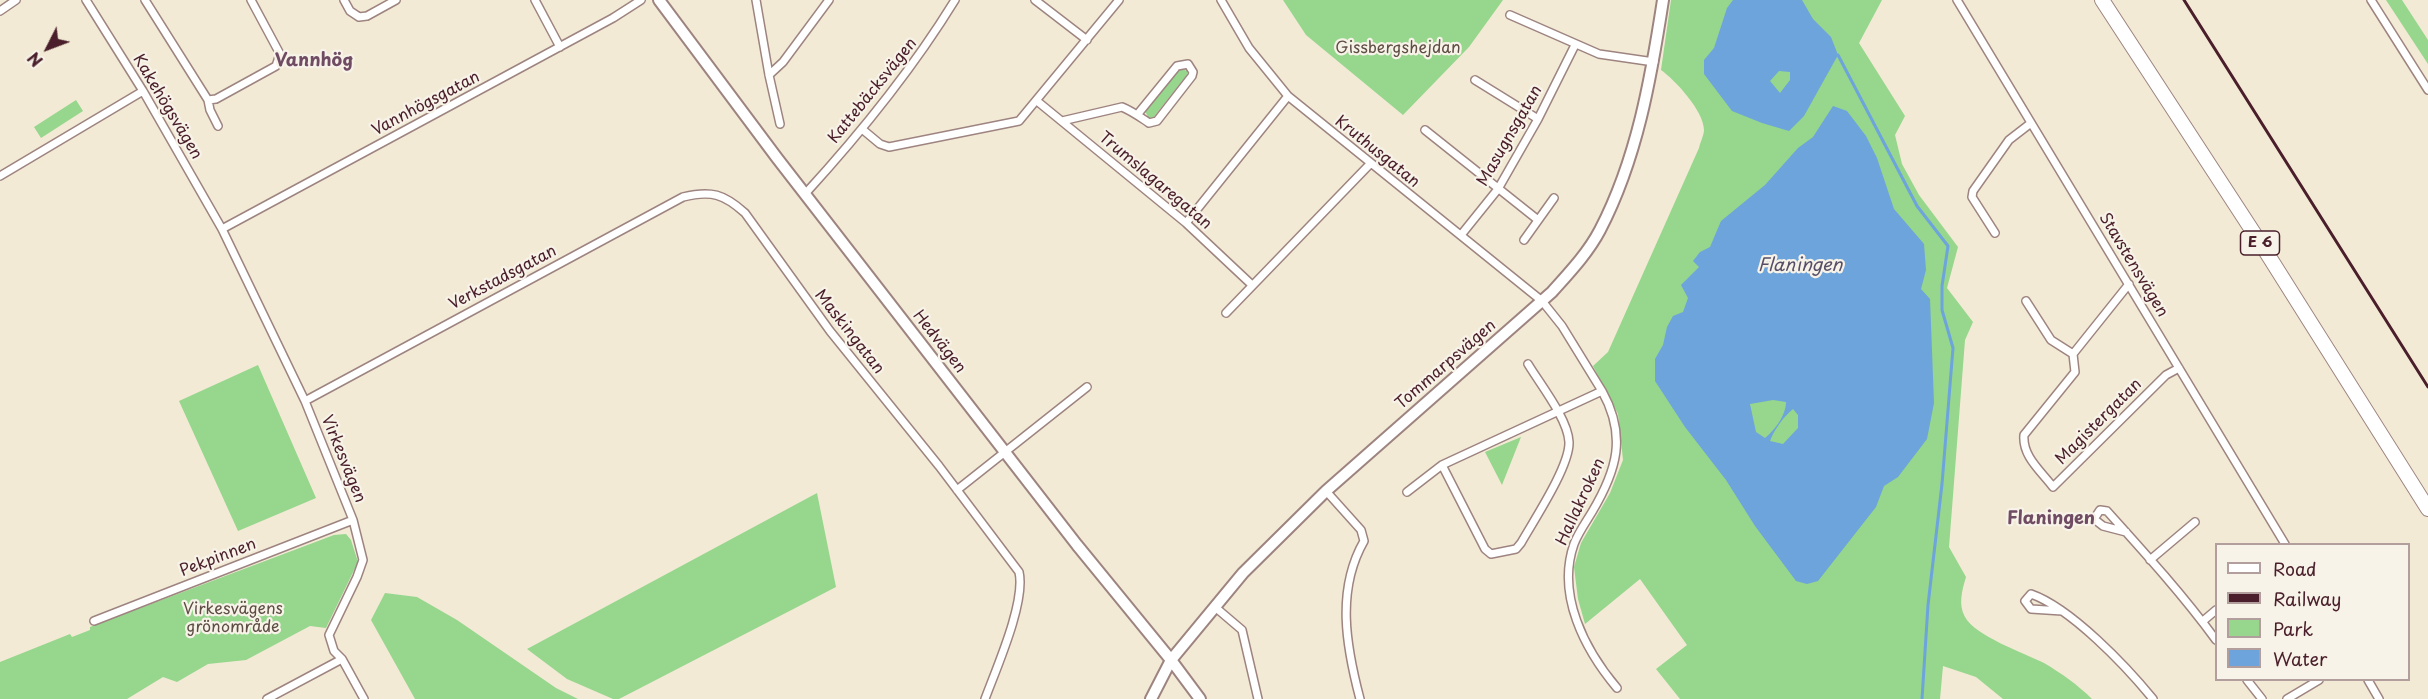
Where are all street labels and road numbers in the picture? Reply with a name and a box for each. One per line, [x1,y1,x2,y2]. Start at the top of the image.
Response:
street label: Kattebäcksvägen [825,34,921,148]
street label: Kakehögsvägen [128,51,206,163]
street label: Vannhögsgatan [369,68,483,140]
street label: Masugnsgatan [1473,82,1547,190]
street label: Kruthusgatan [1331,112,1423,192]
street label: Trumslagaregatan [1095,128,1215,234]
street label: Stavstensvägen [2094,209,2172,321]
road number: E 6 [2240,231,2280,255]
street label: Verkstadsgatan [446,242,560,314]
street label: Maskingatan [810,286,888,378]
street label: Hedvägen [908,307,970,377]
street label: Tommarpsvägen [1392,316,1500,414]
street label: Magistergatan [2052,375,2146,469]
street label: Virkesvägen [317,412,369,506]
street label: Hallakroken [1552,455,1610,549]
street label: Pekpinnen [177,535,259,581]

